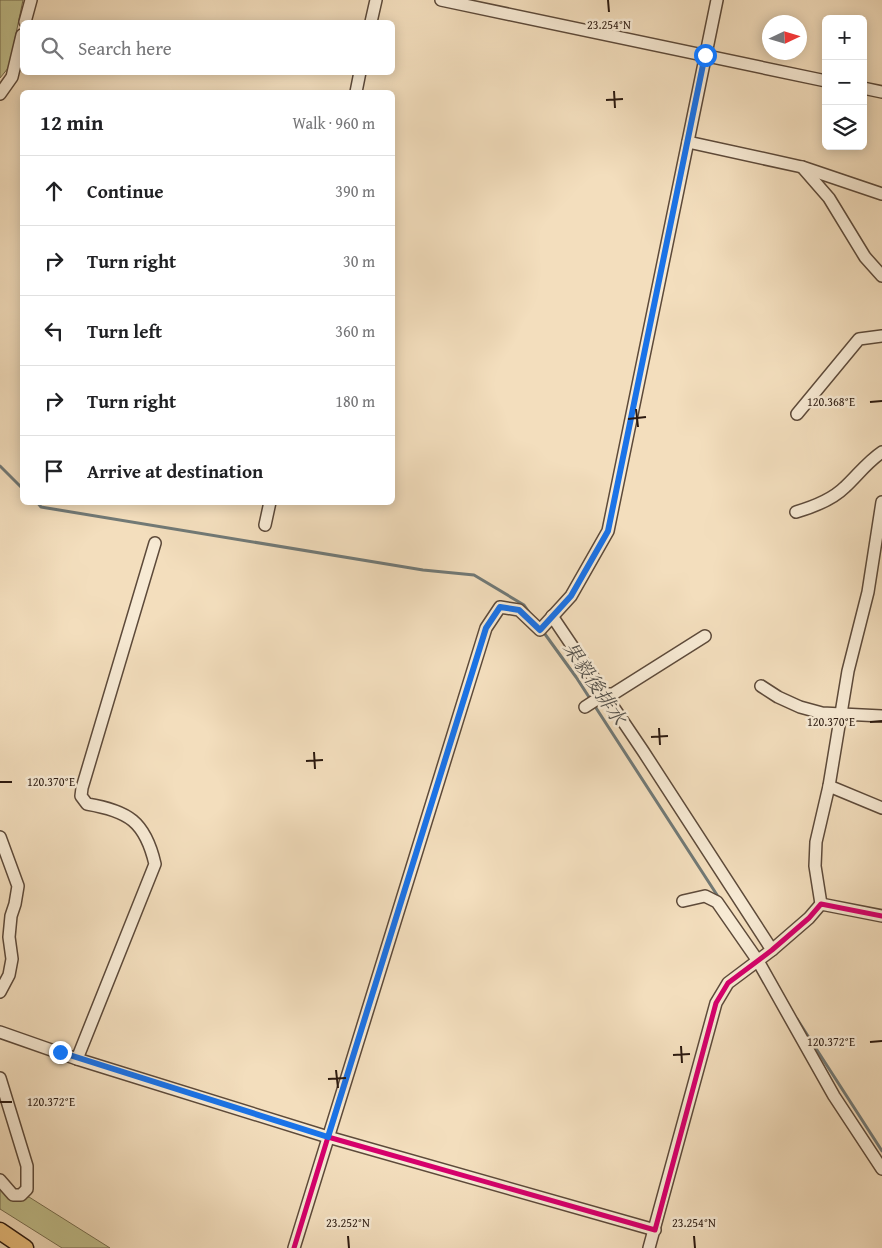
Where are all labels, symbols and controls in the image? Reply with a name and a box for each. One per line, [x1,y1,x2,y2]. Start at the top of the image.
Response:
north arrow [762,15,807,60]
map controls [822,15,867,150]
button: + [822,15,867,60]
text: 23.254°N [587,16,631,33]
search box [20,20,395,75]
icon: search [38,34,66,62]
text: Search here [78,34,172,62]
route start [694,44,717,67]
button: − [822,60,867,105]
button: layers [822,105,867,150]
text: 12 min [40,107,103,138]
text: Walk · 960 m [292,111,375,135]
icon: ahead [40,177,68,205]
text: Continue [87,177,164,205]
text: 390 m [335,179,375,203]
icon: right [40,247,68,275]
text: Turn right [87,247,176,275]
text: 30 m [343,249,375,273]
icon: left [40,317,68,345]
text: Turn left [87,317,162,345]
text: 360 m [335,319,375,343]
icon: right [40,387,68,415]
text: Turn right [87,387,176,415]
text: 180 m [335,389,375,413]
text: 120.368°E [807,393,855,410]
icon: arrive [40,457,68,485]
text: Arrive at destination [87,457,263,485]
water label: 果毅後排水 [557,636,634,732]
text: 120.370°E [807,713,855,730]
text: 120.370°E [27,773,75,790]
text: 120.372°E [807,1033,855,1050]
route end [49,1041,72,1064]
text: 120.372°E [27,1093,75,1110]
text: 23.252°N [326,1214,370,1231]
text: 23.254°N [672,1214,716,1231]

